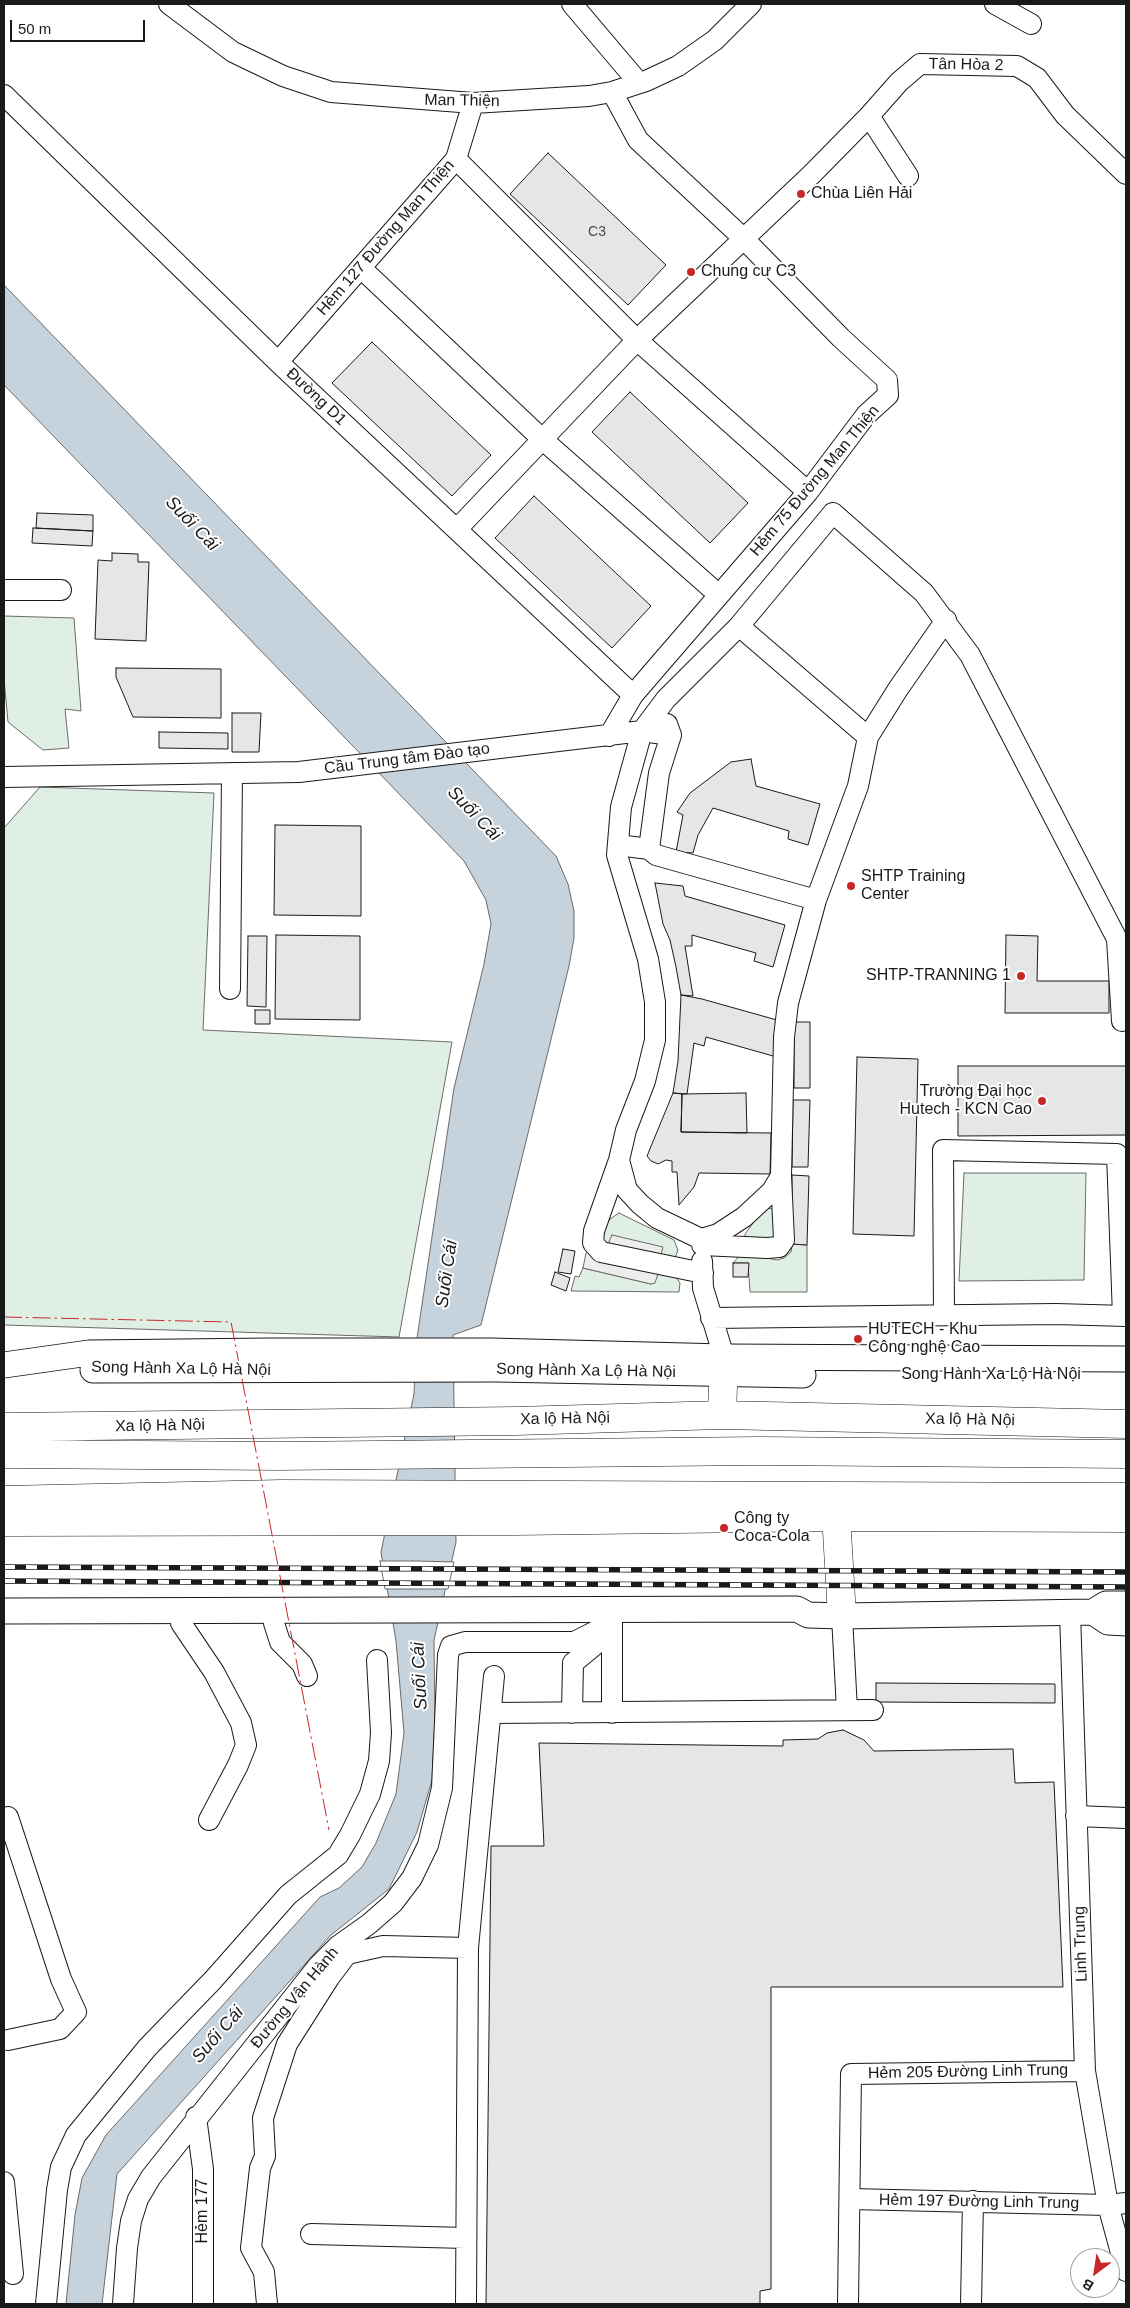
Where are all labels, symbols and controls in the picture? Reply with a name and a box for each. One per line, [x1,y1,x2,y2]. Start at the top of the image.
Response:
scale bar [12,10,148,42]
text: 50 m [18,20,51,37]
street label: Tân Hòa 2 [928,55,1004,75]
street label: Man Thiện [424,91,500,111]
street label: Hẻm 127 Đường Man Thiện [313,156,459,320]
place label: Chùa Liên Hải [811,184,912,204]
marker: Chùa Liên Hải [795,188,807,200]
house number: C3 [588,224,606,240]
place label: Chung cư C3 [701,262,796,282]
marker: Chung cư C3 [685,266,697,278]
street label: Đường D1 [282,364,350,430]
street label: Hẻm 75 Đường Man Thiện [746,402,884,560]
water label: Suối Cái [161,492,223,556]
street label: Cầu Trung tâm Đào tạo [323,739,491,779]
water label: Suối Cái [443,782,505,846]
place label: SHTP Training Center [861,867,965,905]
marker: SHTP Training Center [845,880,857,892]
place label: SHTP-TRANNING 1 [866,966,1011,986]
marker: SHTP-TRANNING 1 [1015,970,1027,982]
place label: Trường Đại học Hutech - KCN Cao [900,1082,1032,1120]
marker: Trường Đại học Hutech - KCN Cao [1036,1095,1048,1107]
water label: Suối Cái [432,1239,462,1309]
place label: HUTECH - Khu Công nghệ Cao [868,1320,980,1358]
marker: HUTECH - Khu Công nghệ Cao [852,1333,864,1345]
street label: Song Hành Xa Lộ Hà Nội [91,1358,271,1380]
street label: Song Hành Xa Lộ Hà Nội [496,1360,676,1382]
street label: Song Hành Xa Lộ Hà Nội [901,1365,1081,1385]
street label: Xa lộ Hà Nội [520,1409,610,1429]
street label: Xa lộ Hà Nội [925,1410,1015,1430]
street label: Xa lộ Hà Nội [115,1416,205,1436]
place label: Công ty Coca-Cola [734,1509,810,1547]
marker: Công ty Coca-Cola [718,1522,730,1534]
water label: Suối Cái [407,1641,433,1711]
street label: Linh Trung [1070,1906,1092,1982]
street label: Đường Vận Hành [247,1944,343,2052]
water label: Suối Cái [188,2002,248,2068]
street label: Hẻm 205 Đường Linh Trung [868,2061,1068,2083]
street label: Hẻm 177 [193,2179,213,2243]
street label: Hẻm 197 Đường Linh Trung [879,2191,1079,2213]
north arrow [1070,2248,1120,2298]
text: B [1079,2276,1096,2294]

